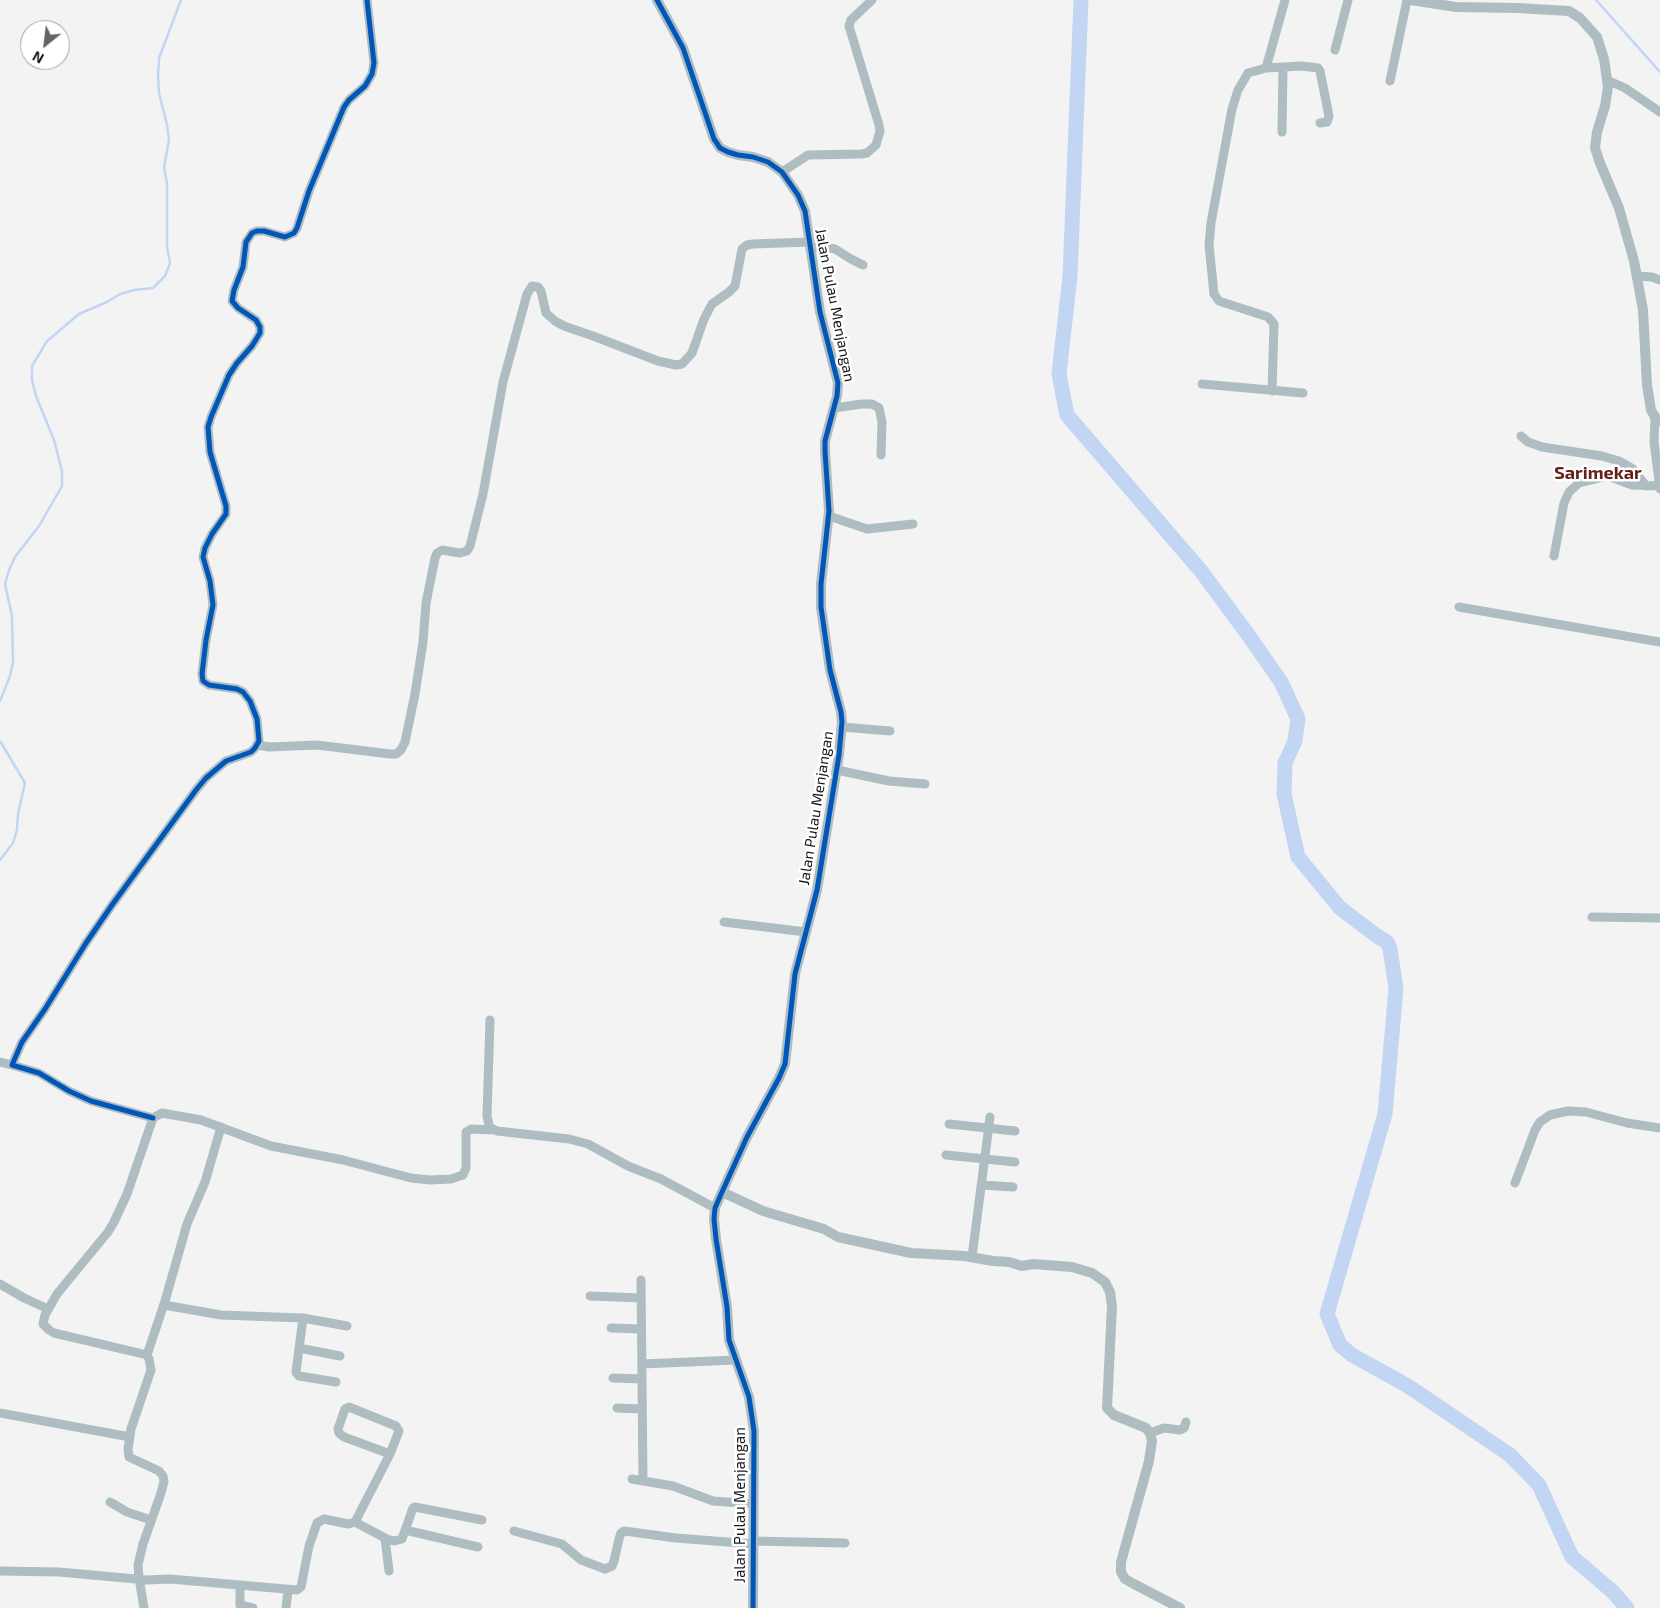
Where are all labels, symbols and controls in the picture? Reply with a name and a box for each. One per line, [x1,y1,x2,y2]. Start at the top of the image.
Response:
north arrow [20,20,70,70]
text: N [29,48,47,68]
street label: Jalan Pulau Menjangan [811,227,859,383]
district label: Sarimekar [1554,462,1642,484]
street label: Jalan Pulau Menjangan [795,730,837,886]
street label: Jalan Pulau Menjangan [731,1427,749,1583]

